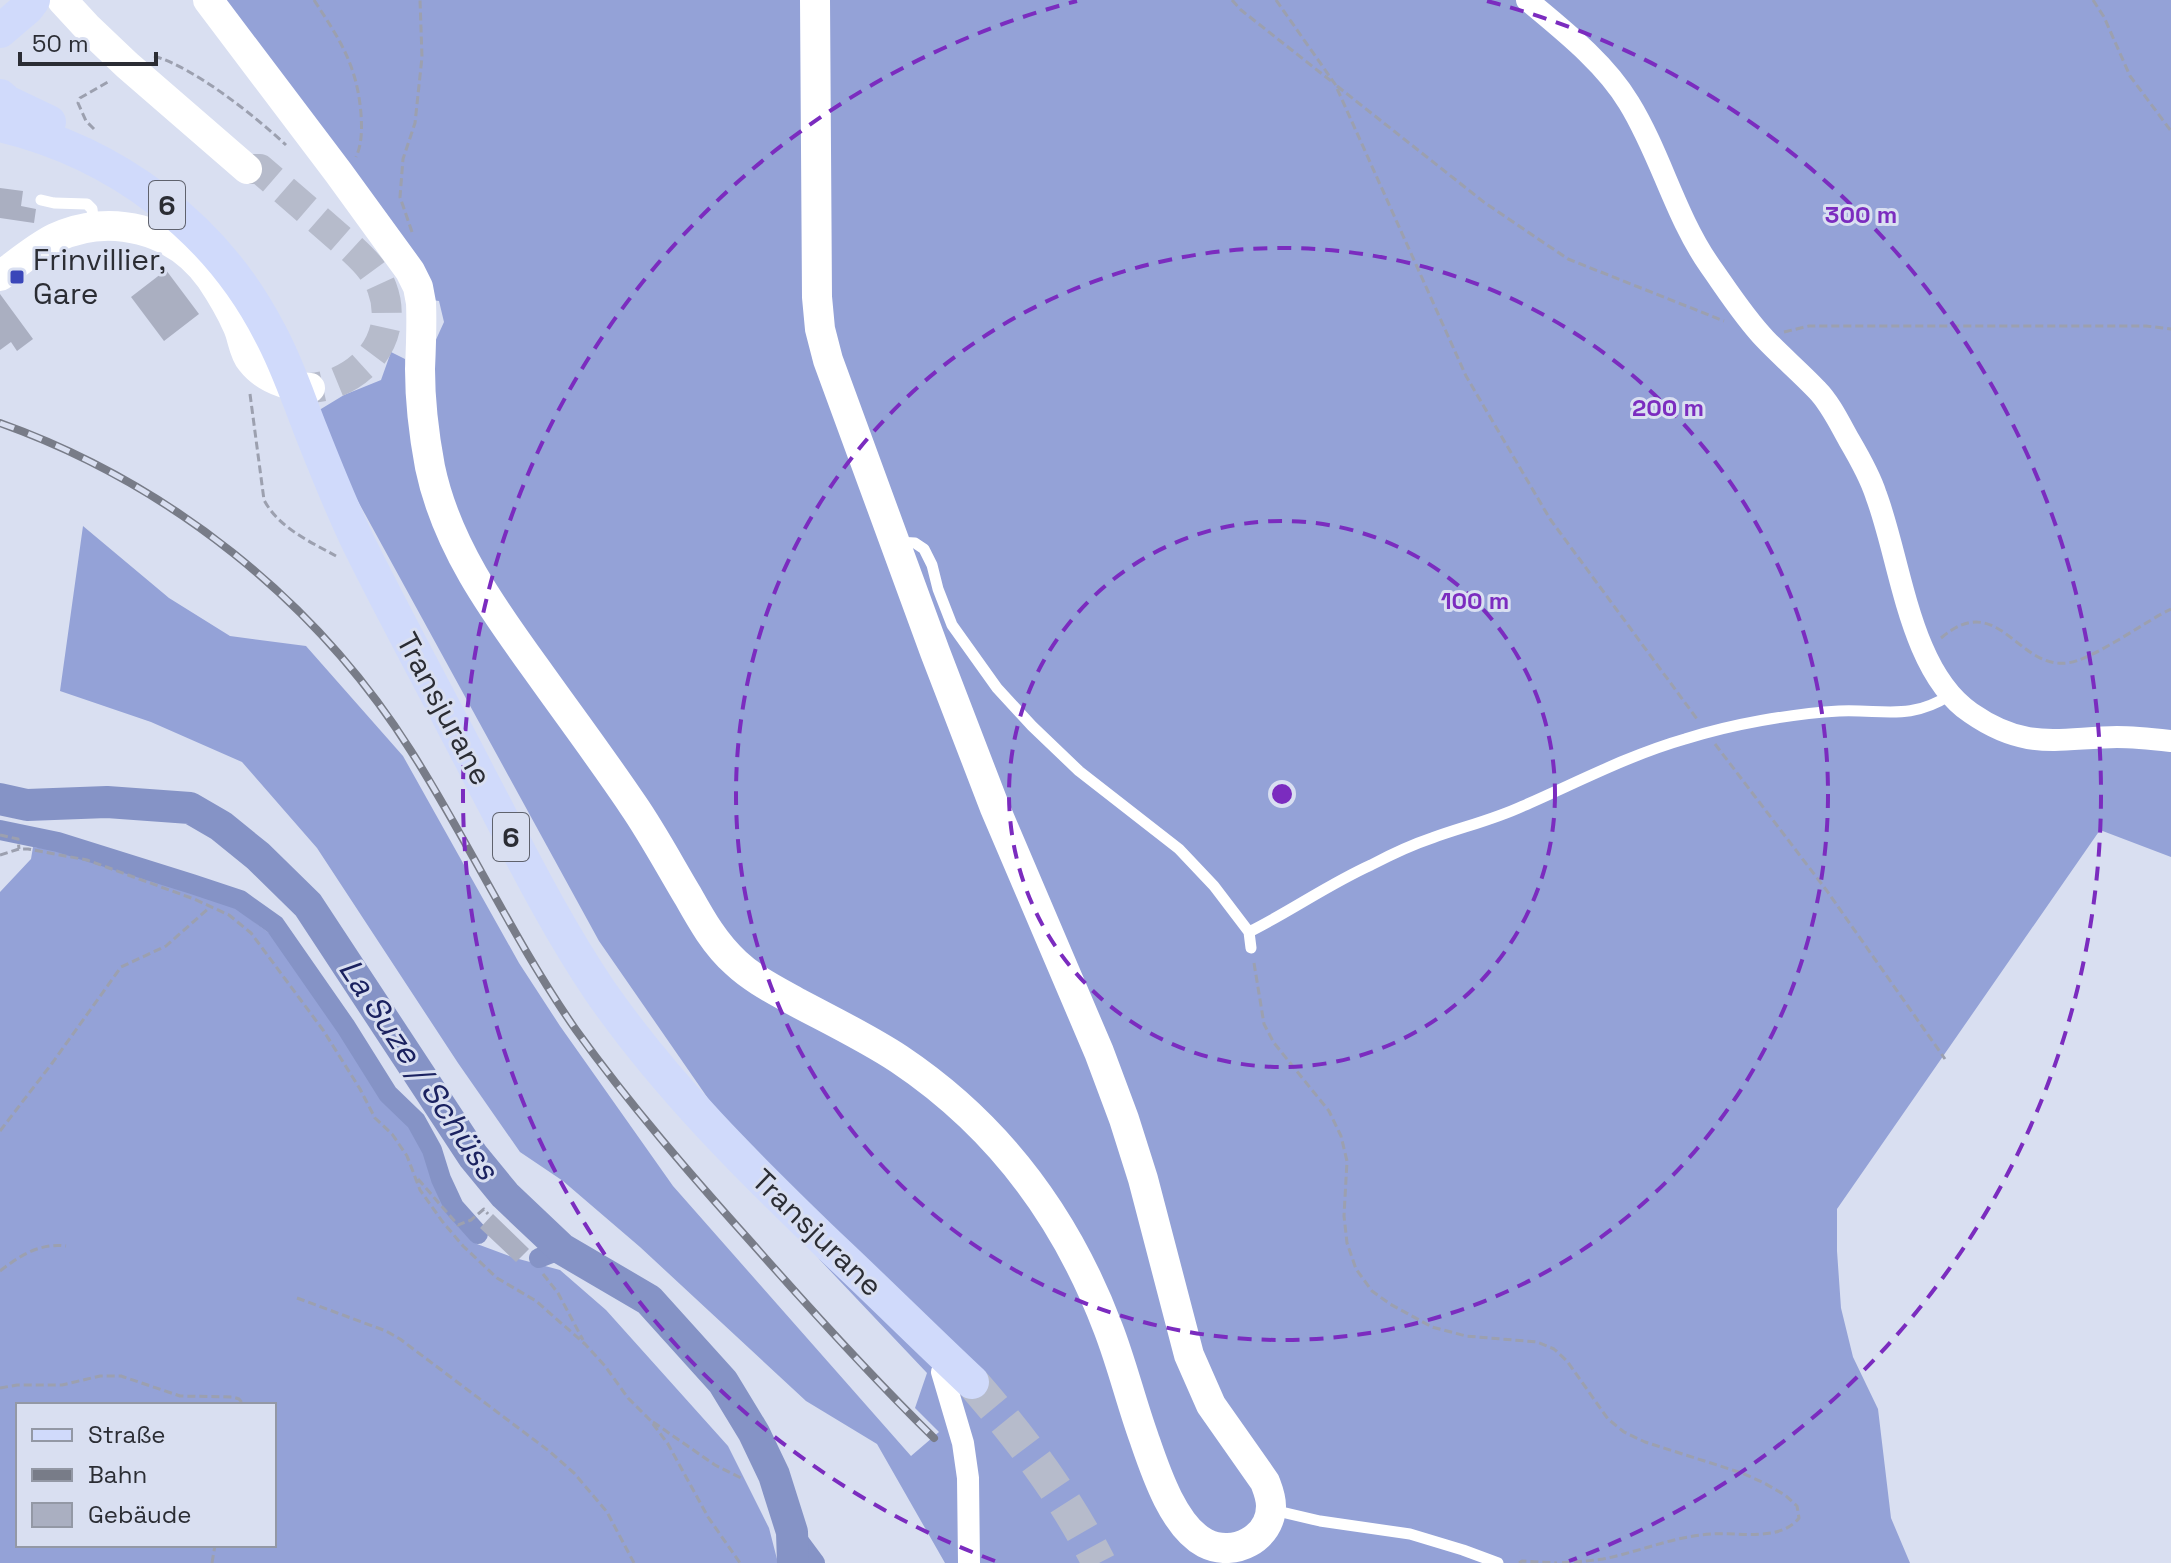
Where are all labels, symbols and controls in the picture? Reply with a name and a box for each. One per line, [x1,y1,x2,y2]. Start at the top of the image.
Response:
scale bar [20,16,156,66]
text: 50 m [32,28,89,59]
road number: 6 [149,181,185,229]
text: 300 m [1825,199,1897,230]
place label: Frinvillier, Gare [33,240,166,313]
marker: Frinvillier, Gare [8,268,26,286]
text: 200 m [1632,392,1704,423]
text: 100 m [1441,585,1509,616]
street label: Transjurane [388,626,501,792]
centre of rings [1268,780,1296,808]
road number: 6 [493,813,529,861]
water label: La Suze / Schüss [330,951,508,1188]
street label: Transjurane [744,1160,891,1305]
legend [16,1403,276,1547]
text: Straße [88,1419,165,1450]
text: Bahn [88,1459,147,1490]
text: Gebäude [88,1499,191,1530]

